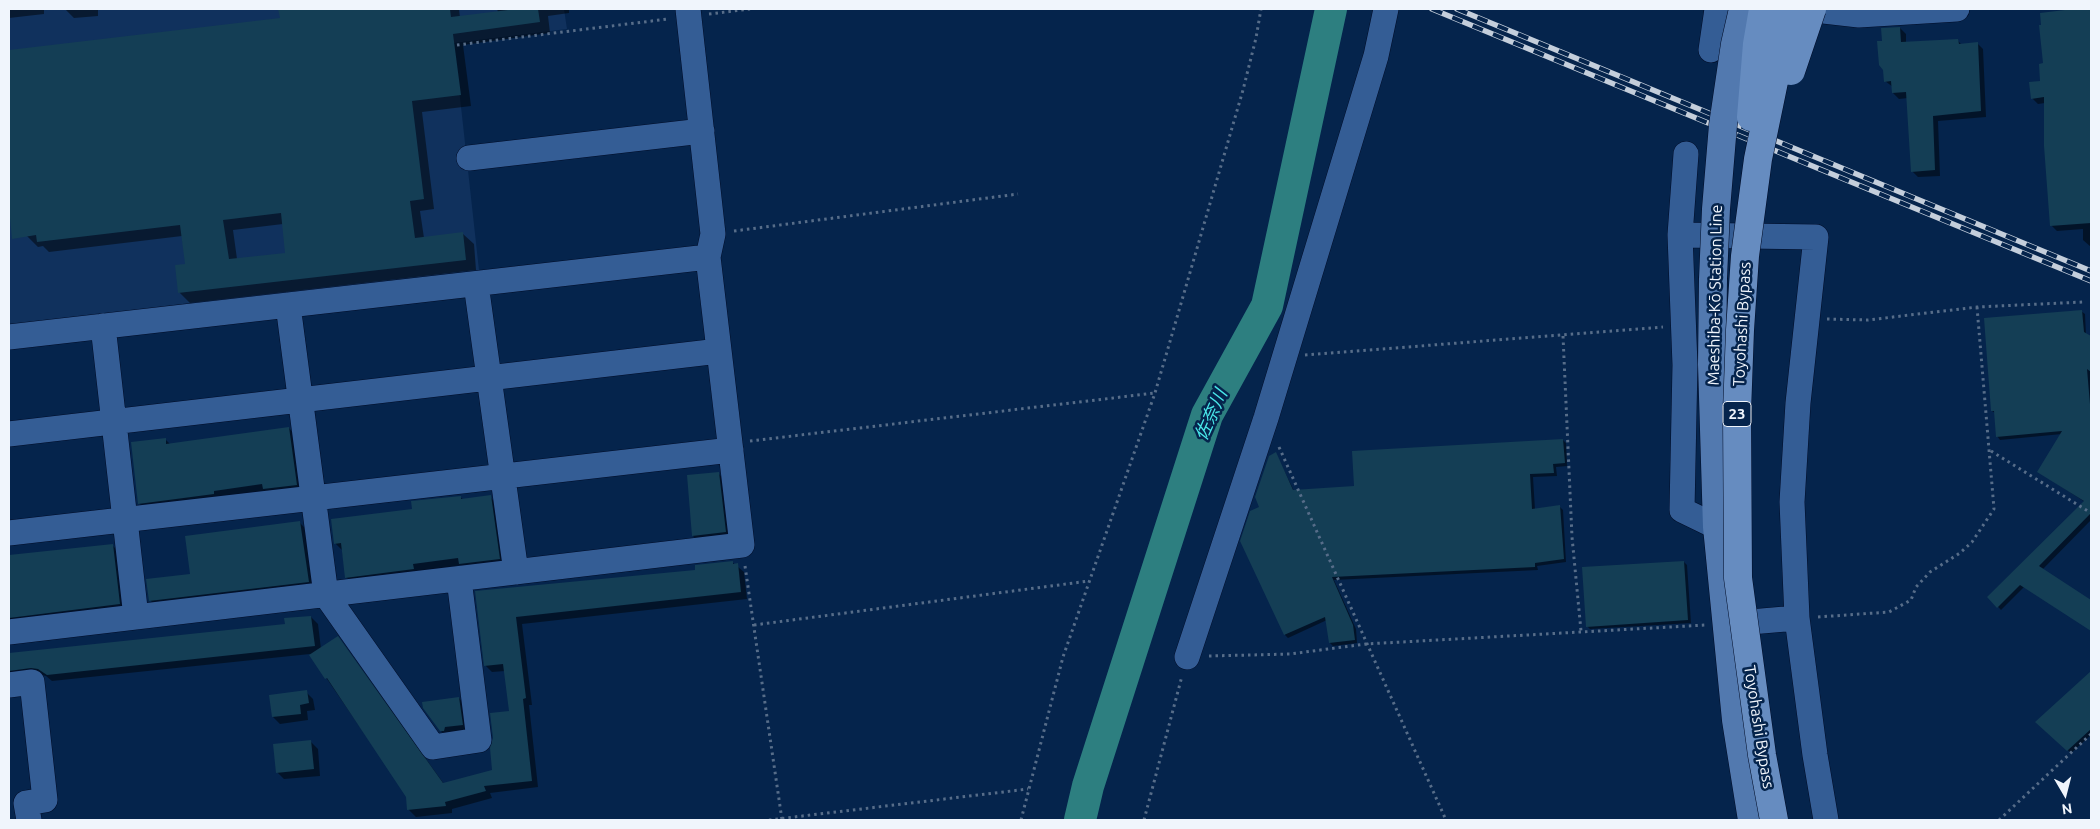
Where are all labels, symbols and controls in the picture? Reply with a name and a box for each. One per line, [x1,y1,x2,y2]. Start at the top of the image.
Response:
street label: Maeshiba-Kō Station Line [1704,204,1726,386]
street label: Toyohashi Bypass [1729,261,1755,387]
water label: 佐奈川 [1190,386,1232,444]
road number: 23 [1723,402,1751,426]
street label: Toyohashi Bypass [1740,664,1778,790]
north arrow [2040,769,2090,819]
text: N [2061,800,2073,818]

